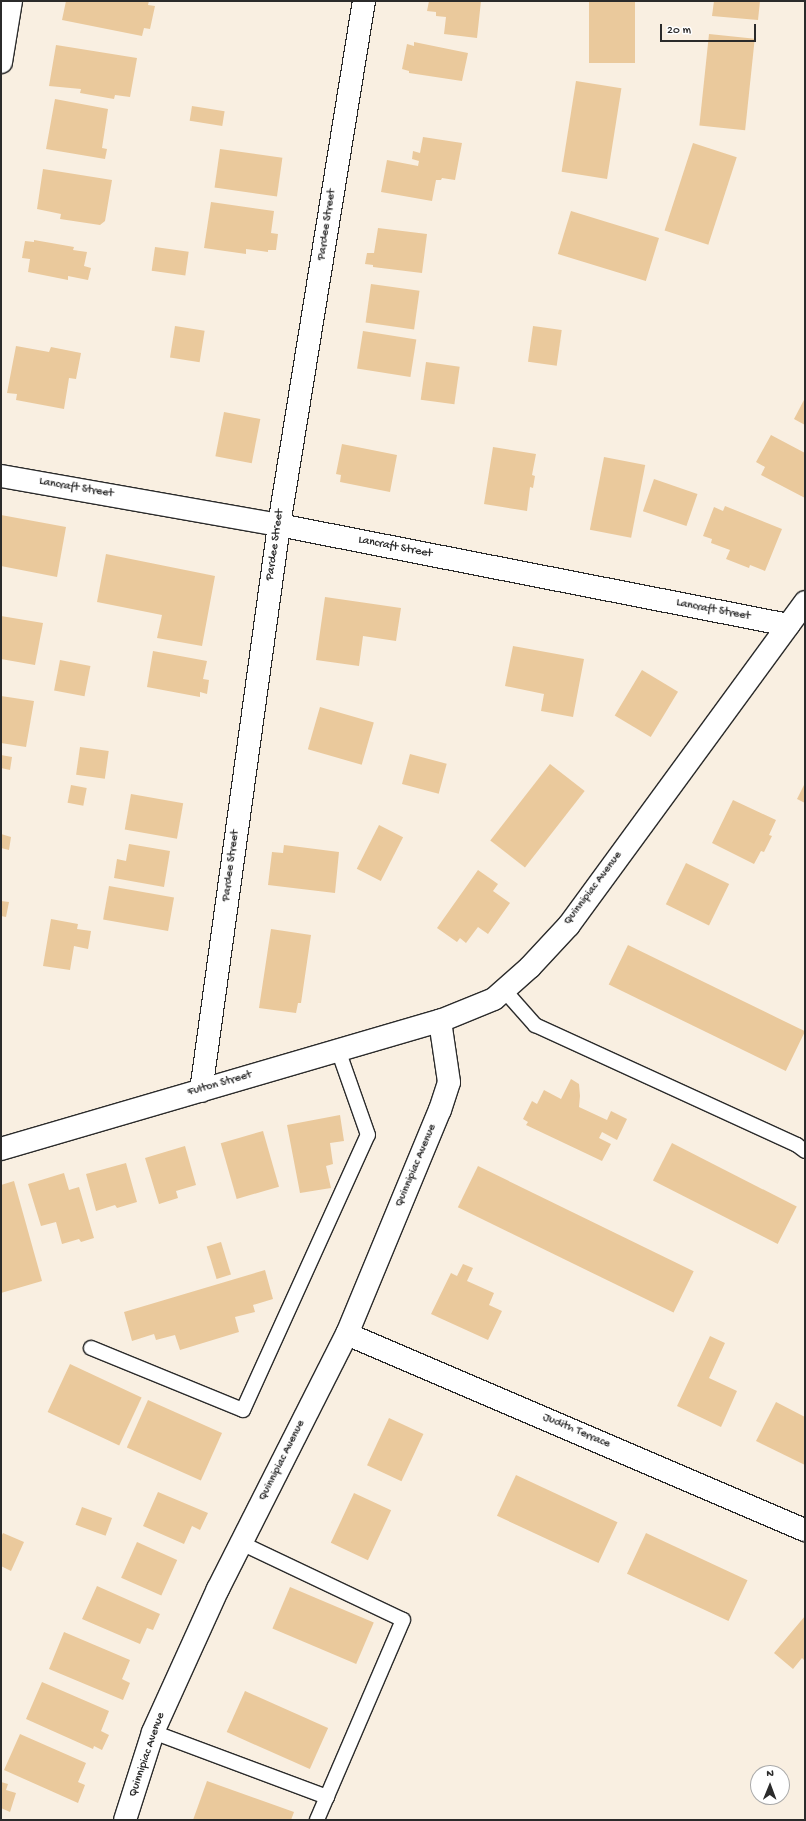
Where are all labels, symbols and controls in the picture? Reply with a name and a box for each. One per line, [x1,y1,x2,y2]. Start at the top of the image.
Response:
scale bar [662,16,758,42]
text: 20 m [667,24,691,38]
street label: Pardee Street [315,188,341,262]
street label: Lancraft Street [38,475,114,503]
street label: Pardee Street [264,508,288,582]
street label: Lancraft Street [357,534,433,562]
street label: Lancraft Street [675,597,751,625]
street label: Pardee Street [220,829,244,903]
street label: Quinnipiac Avenue [562,849,626,929]
street label: Fulton Street [186,1069,254,1101]
street label: Quinnipiac Avenue [393,1122,441,1210]
street label: Judith Terrace [540,1411,612,1453]
street label: Quinnipiac Avenue [257,1418,309,1504]
street label: Quinnipiac Avenue [127,1711,169,1799]
north arrow [750,1765,790,1805]
text: N [766,1768,774,1780]

